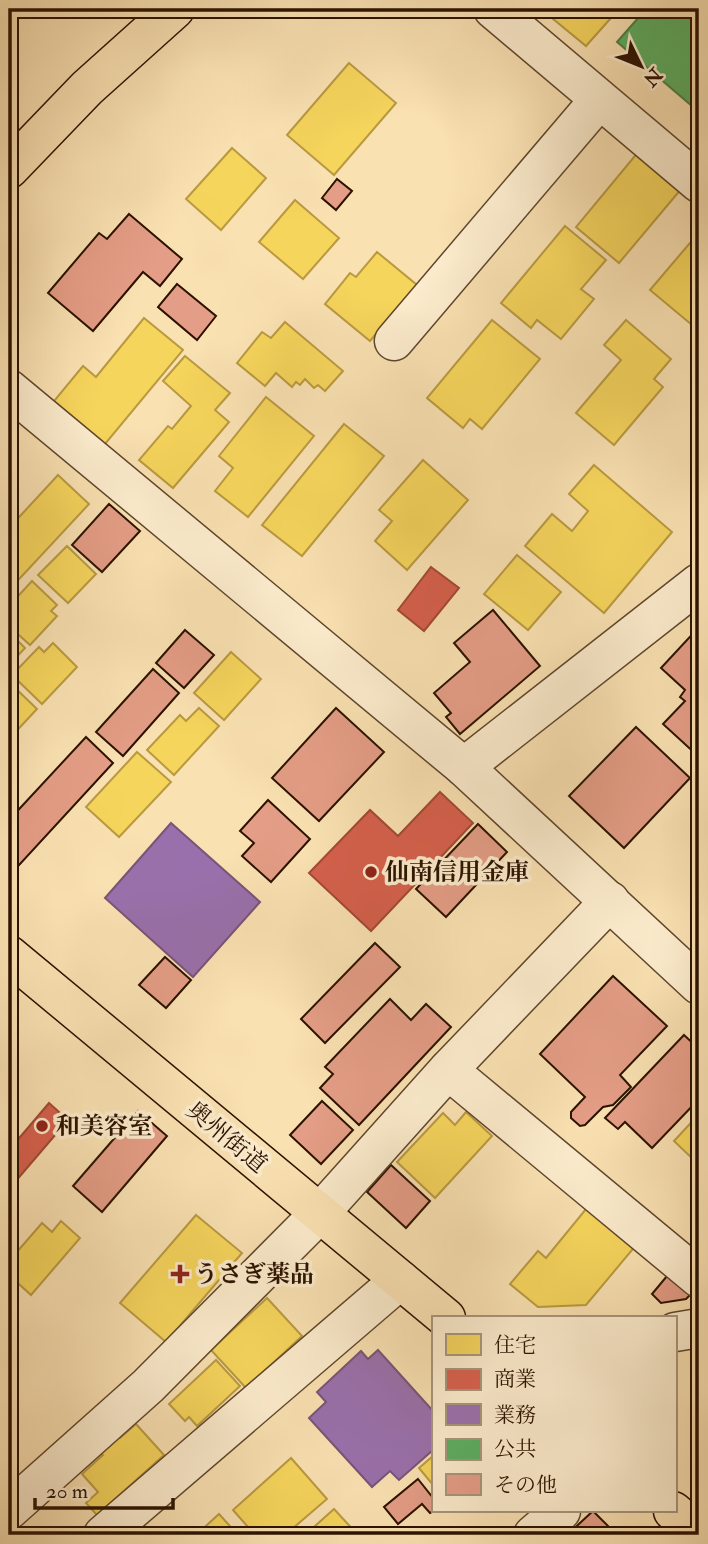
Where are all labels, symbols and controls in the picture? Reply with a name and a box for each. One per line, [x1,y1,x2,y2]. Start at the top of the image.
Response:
north arrow [606,32,676,102]
text: N [637,62,668,92]
place label: 仙南信用金庫 [385,857,529,888]
marker: 仙南信用金庫 [363,864,379,880]
street label: 奥州街道 [180,1095,273,1180]
place label: 和美容室 [56,1111,152,1142]
marker: 和美容室 [34,1118,50,1134]
place label: うさぎ薬品 [194,1259,314,1290]
marker: うさぎ薬品 [172,1266,188,1282]
legend [432,1316,676,1512]
text: 住宅 [494,1332,536,1359]
text: 商業 [494,1366,536,1393]
text: 業務 [494,1402,536,1429]
text: 公共 [494,1436,536,1463]
scale bar [35,1467,173,1511]
text: その他 [494,1472,557,1499]
text: 20 m [46,1478,88,1505]

